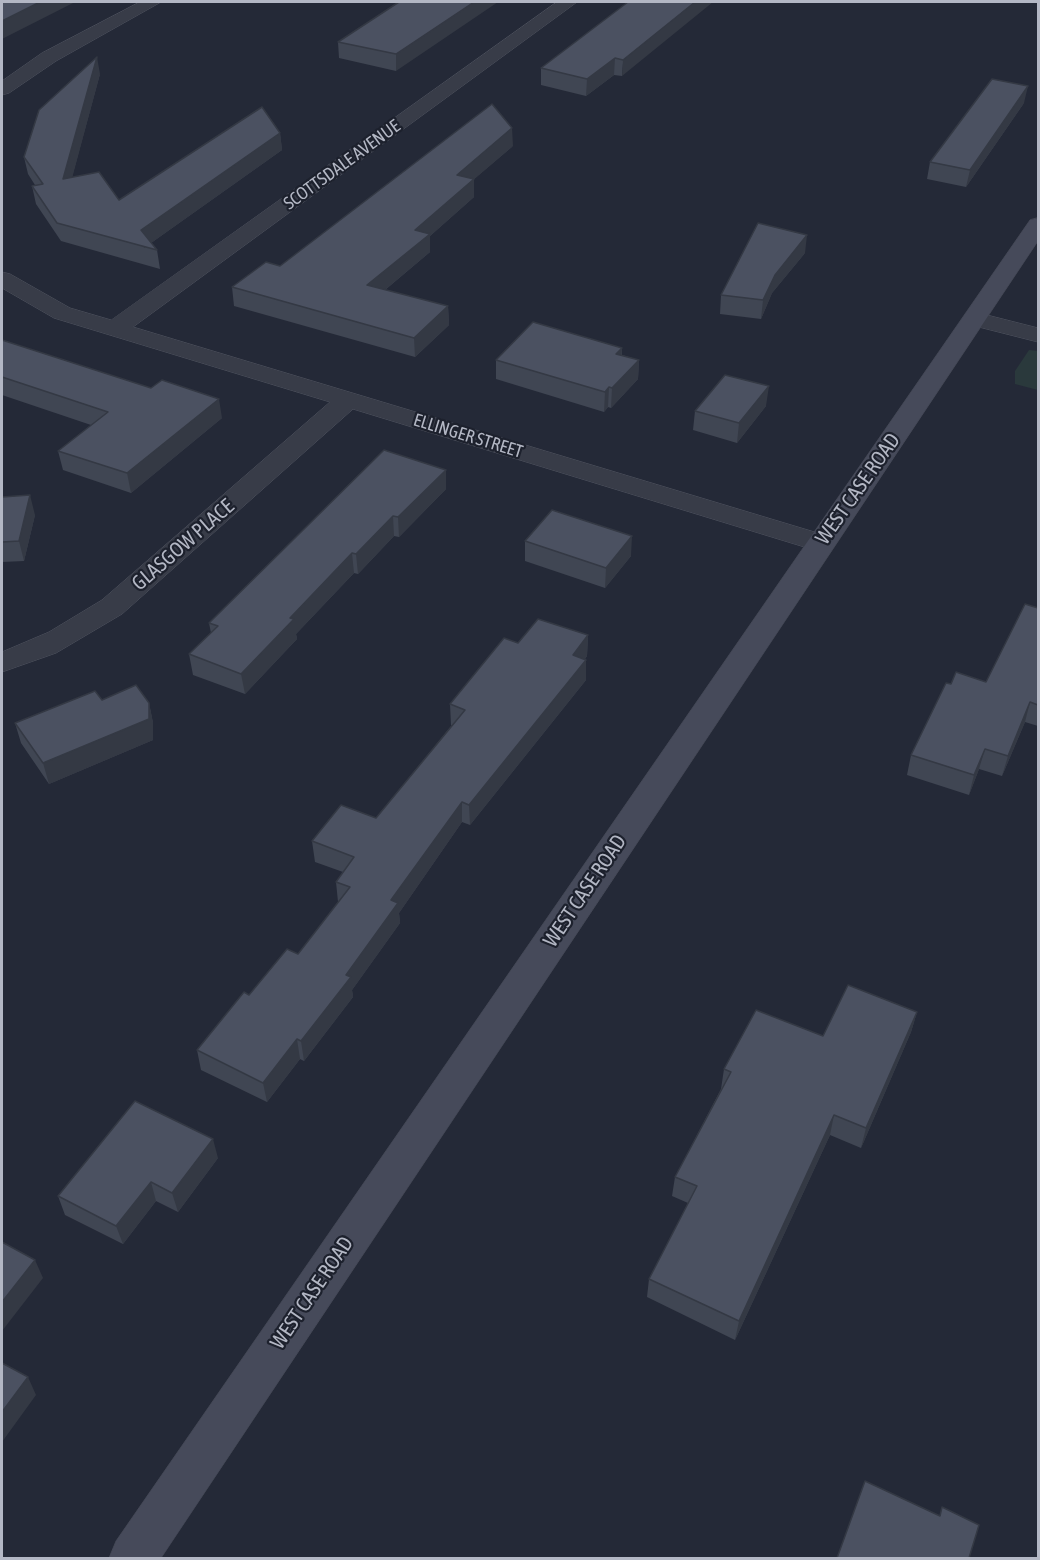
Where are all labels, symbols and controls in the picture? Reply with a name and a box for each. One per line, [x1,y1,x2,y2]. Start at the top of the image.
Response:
street label: SCOTTSDALE AVENUE [280,116,404,214]
street label: ELLINGER STREET [411,409,525,463]
street label: WEST CASE ROAD [810,428,906,550]
street label: GLASGOW PLACE [127,494,239,596]
street label: WEST CASE ROAD [538,830,632,952]
street label: WEST CASE ROAD [265,1232,359,1354]

